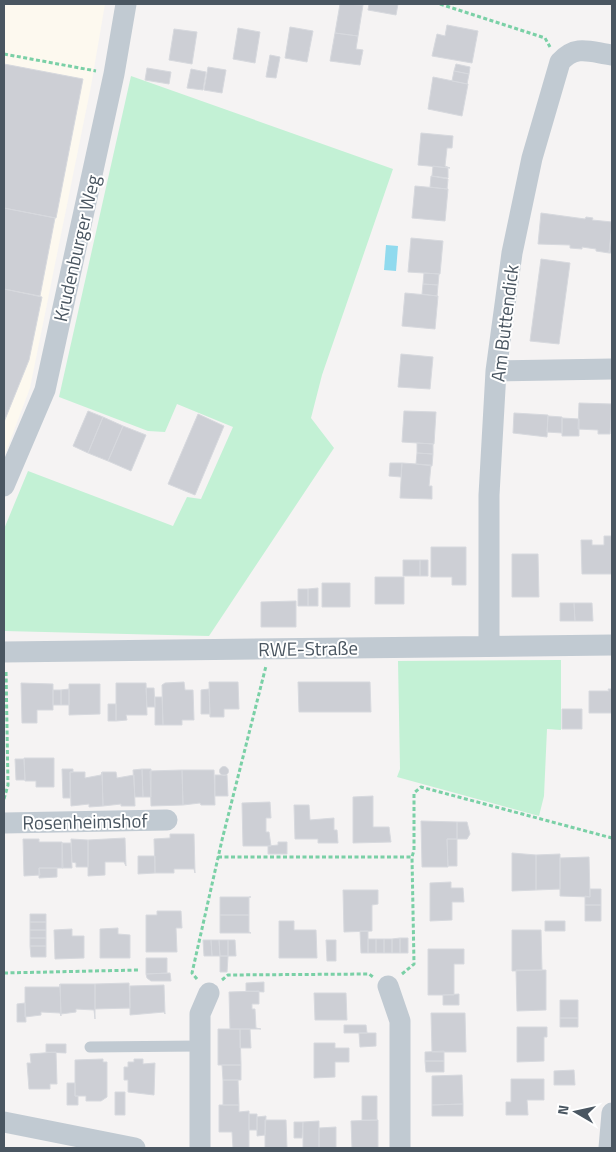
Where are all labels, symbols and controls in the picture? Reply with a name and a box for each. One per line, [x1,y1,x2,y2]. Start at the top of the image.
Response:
street label: Krudenburger Weg [45,172,107,324]
street label: Am Buttendick [482,263,526,383]
street label: RWE-Straße [258,633,358,663]
street label: Rosenheimshof [22,805,149,837]
north arrow [551,1087,601,1137]
text: N [552,1103,574,1116]

